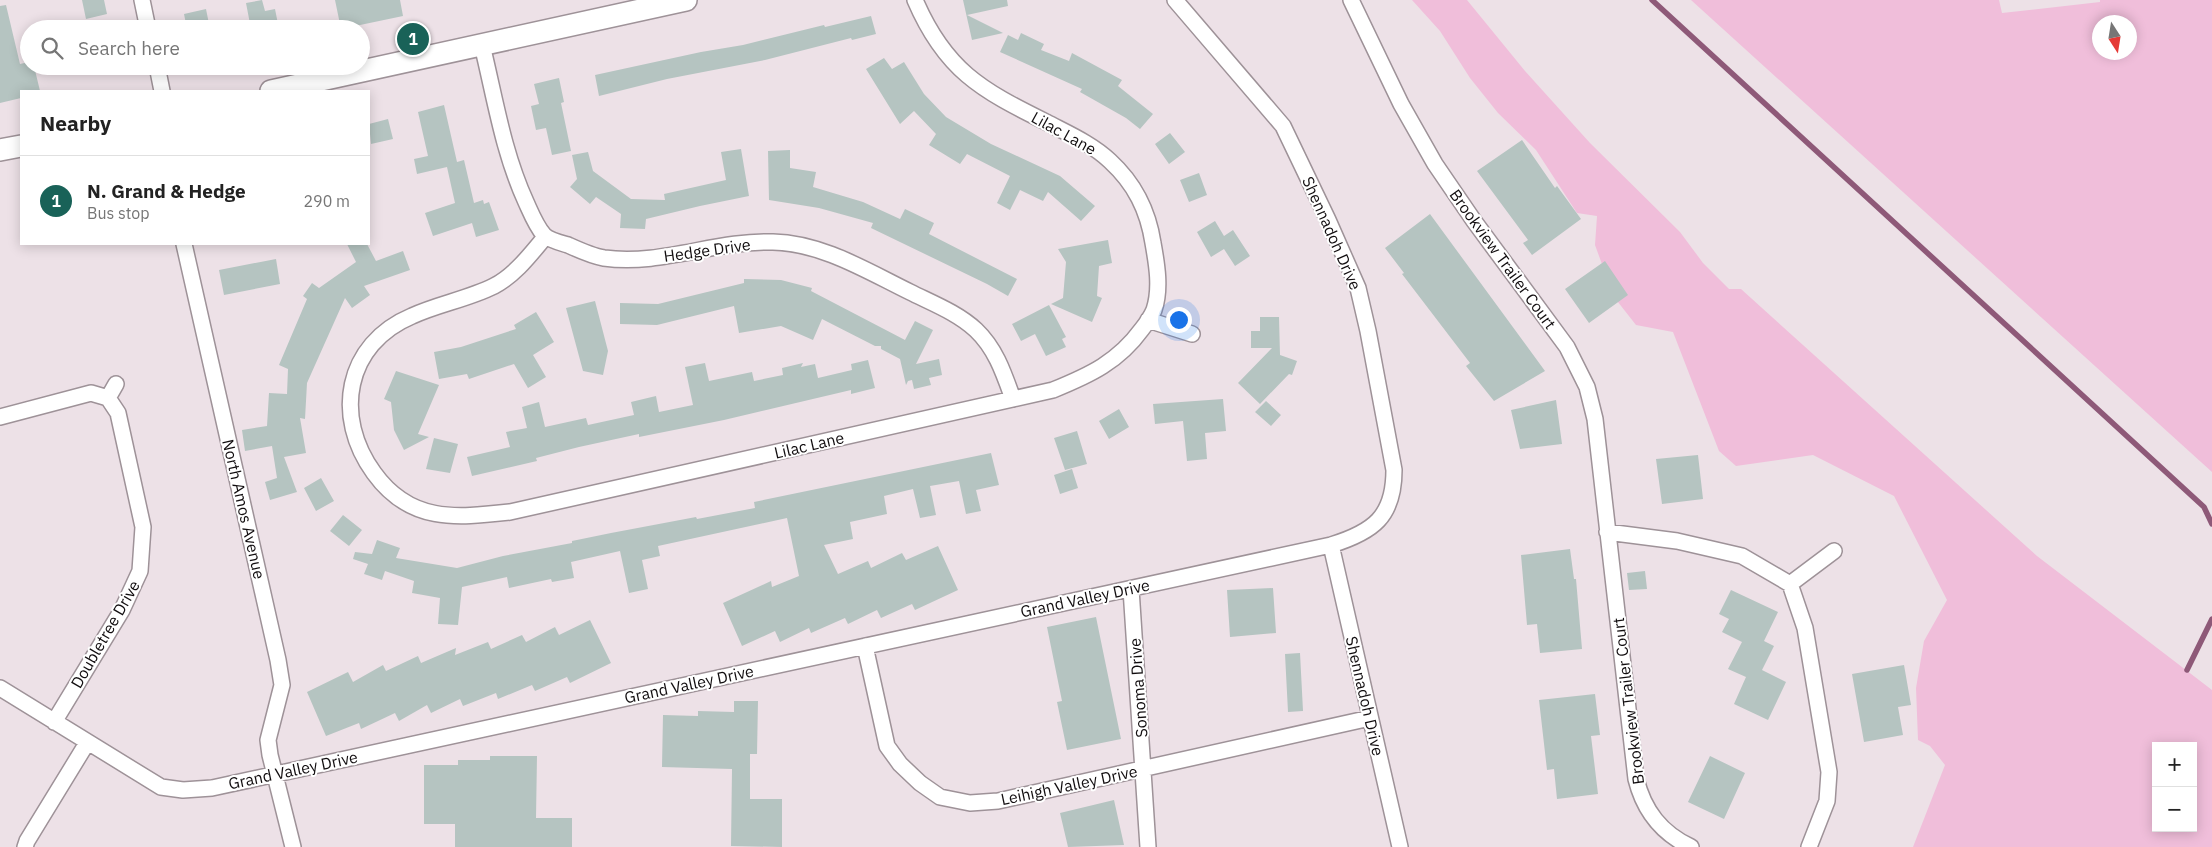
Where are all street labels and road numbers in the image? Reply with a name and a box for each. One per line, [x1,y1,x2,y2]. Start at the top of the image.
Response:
street label: Lilac Lane [1028,107,1100,159]
street label: Shennadoh Drive [1298,173,1366,293]
street label: Brookview Trailer Court [1446,185,1560,333]
street label: Hedge Drive [662,234,752,266]
street label: Lilac Lane [772,427,846,463]
street label: North Amos Avenue [218,437,270,581]
street label: Grand Valley Drive [1019,574,1152,621]
street label: Doubletree Drive [66,576,144,691]
street label: Brookview Trailer Court [1608,616,1648,786]
street label: Shennadoh Drive [1342,634,1389,758]
street label: Sonoma Drive [1125,637,1151,738]
street label: Grand Valley Drive [623,660,756,707]
street label: Grand Valley Drive [227,746,360,793]
street label: Leihigh Valley Drive [999,761,1139,809]

